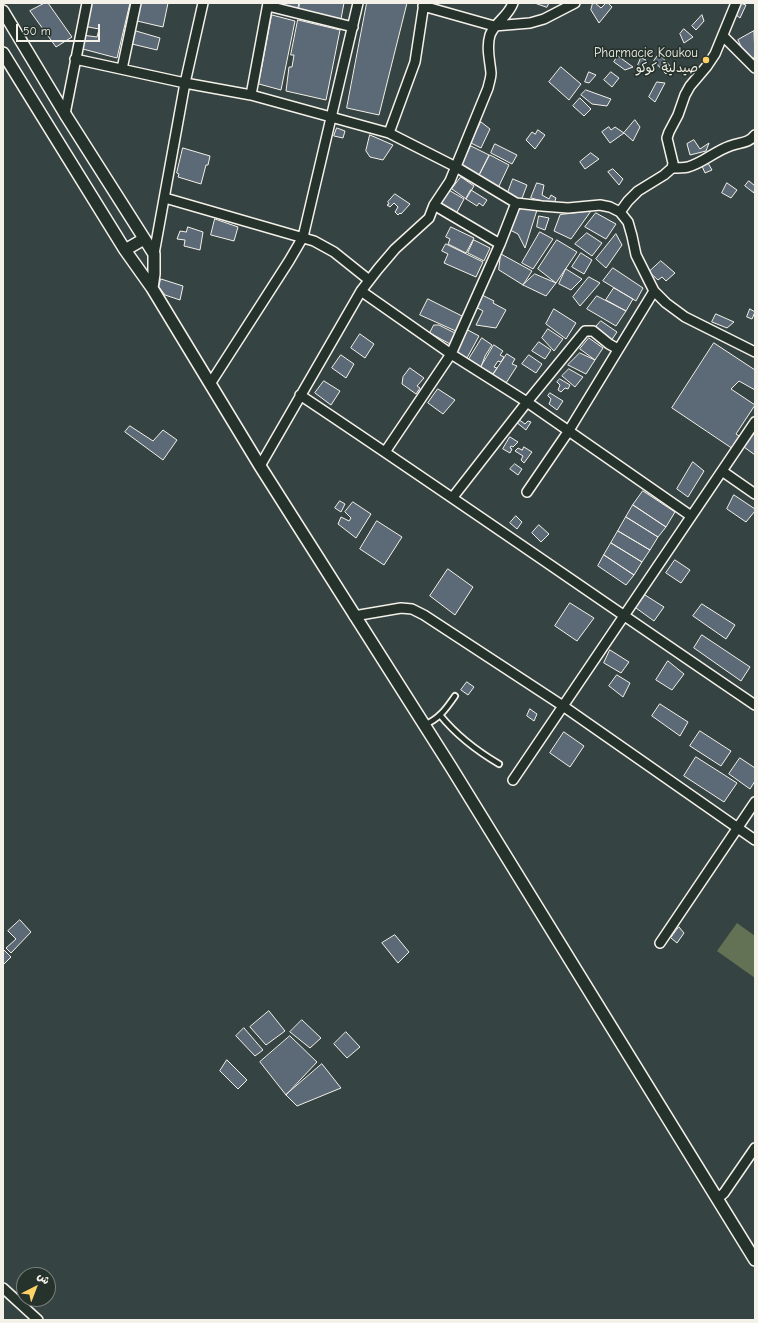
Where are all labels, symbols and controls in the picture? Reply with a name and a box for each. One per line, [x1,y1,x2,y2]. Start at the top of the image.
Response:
scale bar [18,16,102,42]
text: 50 m [23,24,51,38]
place label: Pharmacie Koukou صيدلية كوكو [594,45,698,76]
marker: Pharmacie Koukou صيدلية كوكو [701,55,711,65]
north arrow [16,1267,56,1307]
text: ش [35,1270,53,1287]

